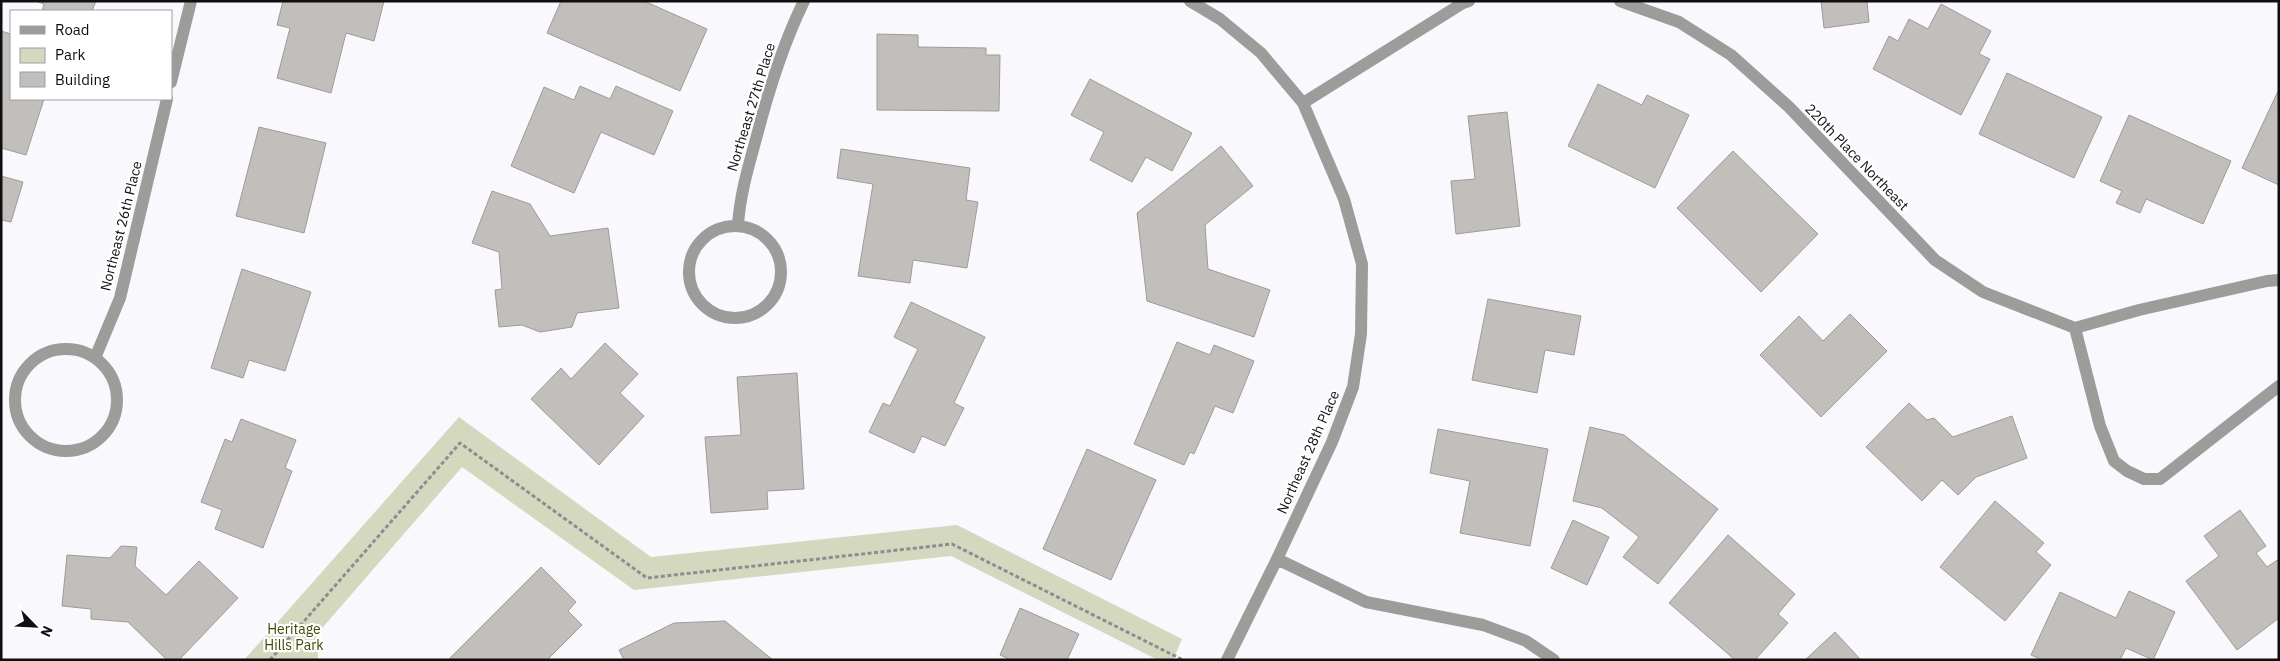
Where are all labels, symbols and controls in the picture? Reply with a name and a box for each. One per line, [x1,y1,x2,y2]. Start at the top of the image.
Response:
legend [10,10,172,100]
text: Road [55,20,90,39]
street label: Northeast 27th Place [723,40,779,173]
text: Park [55,45,85,64]
text: Building [55,70,110,89]
street label: 220th Place Northeast [1801,100,1913,214]
street label: Northeast 26th Place [96,159,146,293]
street label: Northeast 28th Place [1273,387,1343,517]
north arrow [10,601,60,651]
park label: Heritage Hills Park [264,620,324,654]
text: N [37,623,57,640]

